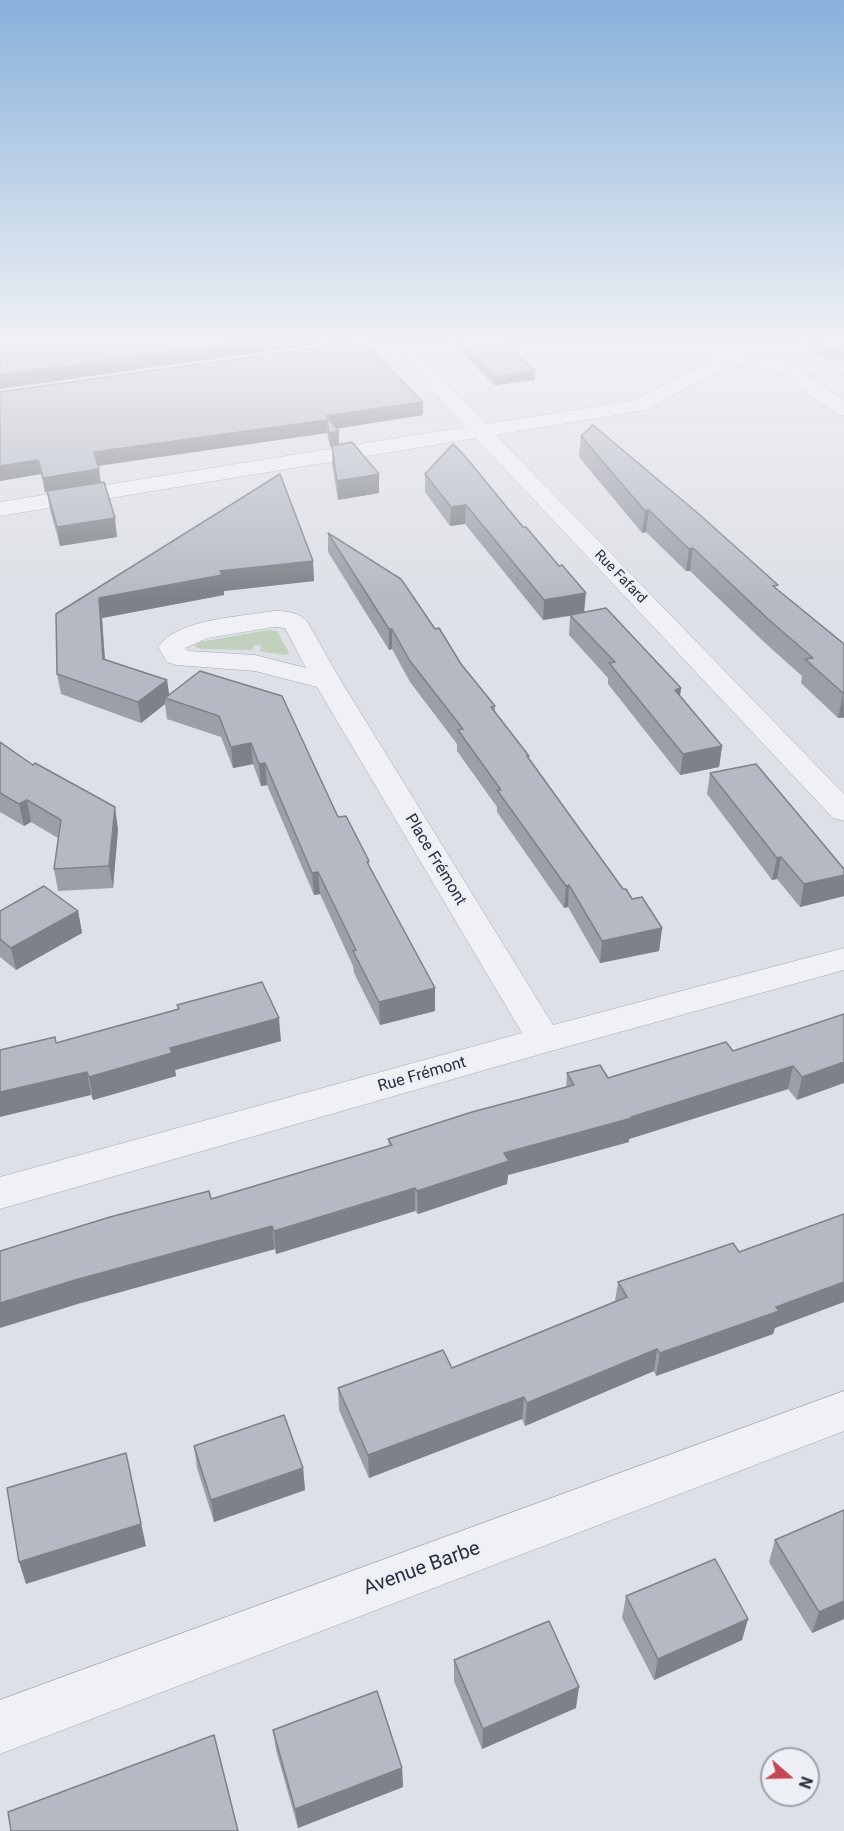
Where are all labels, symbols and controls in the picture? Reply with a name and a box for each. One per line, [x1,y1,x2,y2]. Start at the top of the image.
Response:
street label: Rue Fafard [591,547,649,607]
street label: Place Frémont [400,811,470,909]
street label: Rue Frémont [376,1053,468,1097]
street label: Avenue Barbe [360,1537,484,1601]
north arrow [760,1747,820,1807]
text: N [795,1774,816,1791]

